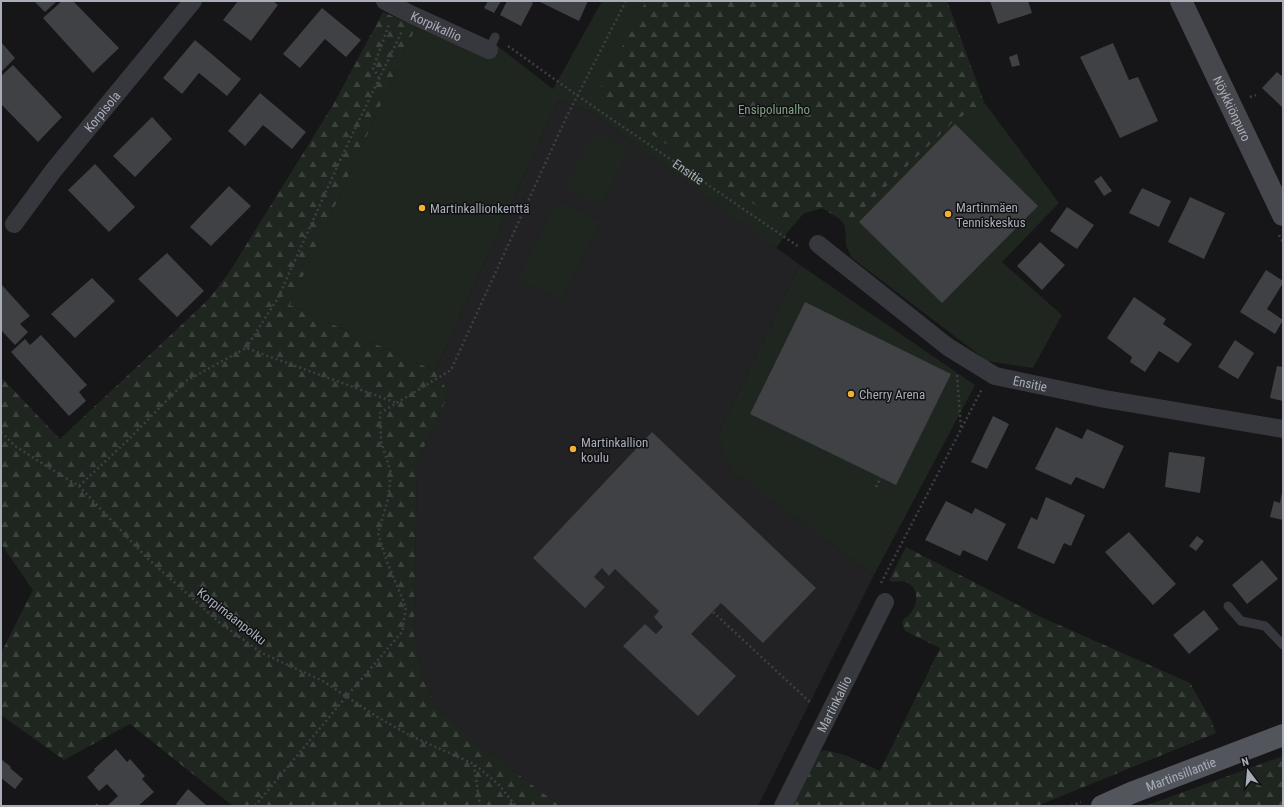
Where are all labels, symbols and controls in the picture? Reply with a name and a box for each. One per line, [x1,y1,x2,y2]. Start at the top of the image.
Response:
street label: Korpikallio [408,8,464,45]
street label: Nöykkiönpuro [1210,74,1254,144]
street label: Korpisola [81,88,124,135]
park label: Ensipolunalho [738,102,810,117]
street label: Ensitie [670,156,707,188]
place label: Martinmäen Tenniskeskus [956,200,1026,230]
place label: Martinkallionkenttä [430,201,529,216]
marker: Martinkallionkenttä [417,203,427,213]
marker: Martinmäen Tenniskeskus [943,209,953,219]
street label: Ensitie [1012,373,1049,395]
place label: Cherry Arena [859,387,925,402]
marker: Cherry Arena [846,389,856,399]
place label: Martinkallion koulu [581,435,648,465]
marker: Martinkallion koulu [568,444,578,454]
street label: Korpimaanpolku [194,585,269,648]
street label: Martinkallio [814,674,855,735]
north arrow [1228,751,1268,791]
street label: Martinsillantie [1144,754,1218,795]
text: N [1240,755,1251,769]

